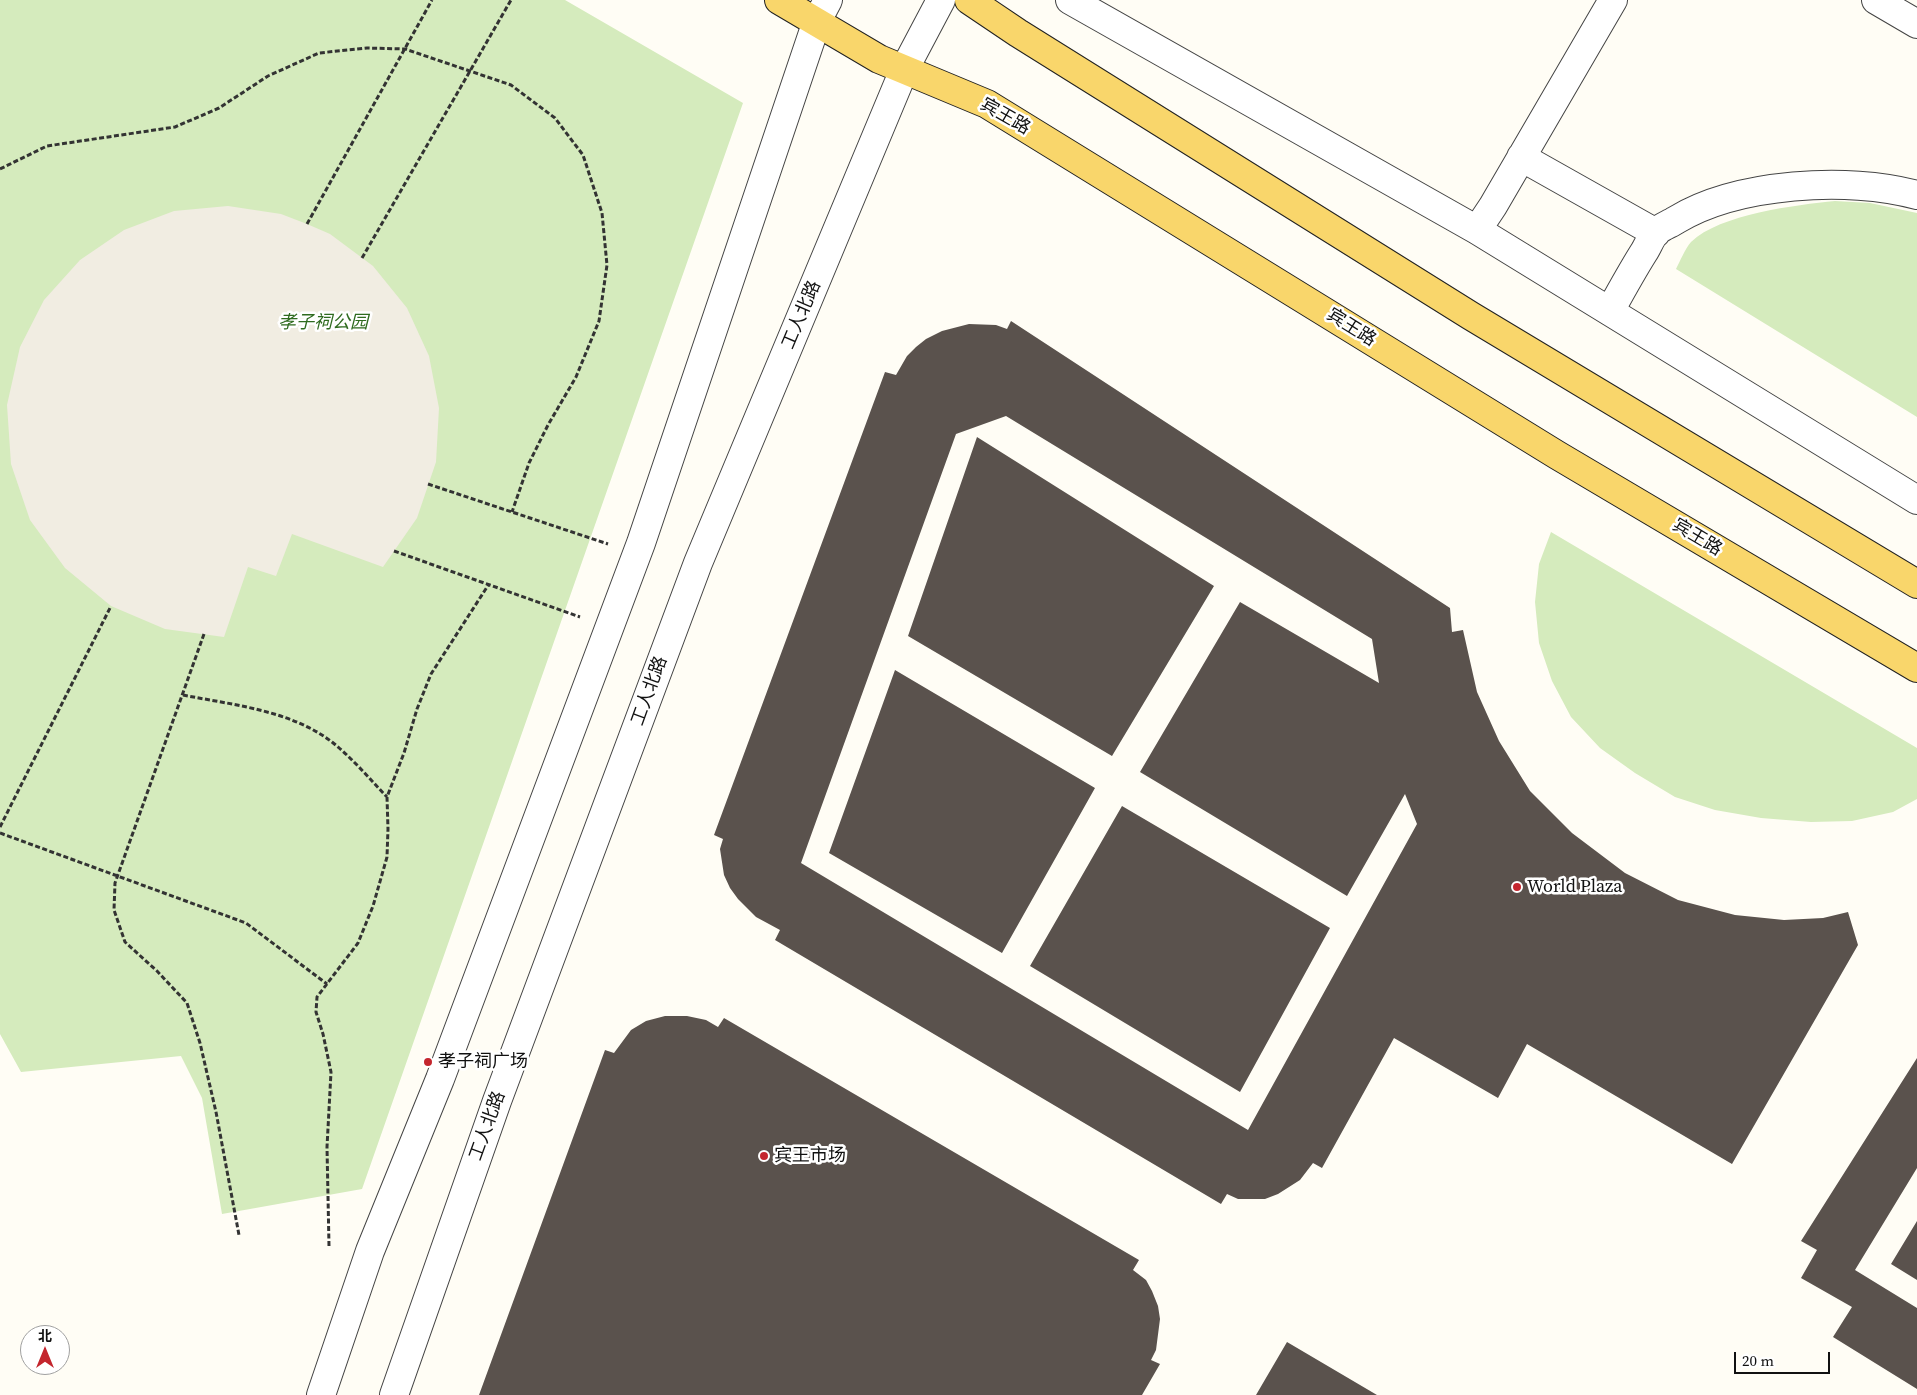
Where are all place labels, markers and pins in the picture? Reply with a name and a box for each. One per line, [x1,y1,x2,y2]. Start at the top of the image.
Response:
place label: World Plaza [1527,876,1622,898]
marker: World Plaza [1511,881,1523,893]
place label: 孝子祠广场 [438,1051,528,1073]
marker: 孝子祠广场 [422,1056,434,1068]
place label: 宾王市场 [774,1145,846,1167]
marker: 宾王市场 [758,1150,770,1162]

